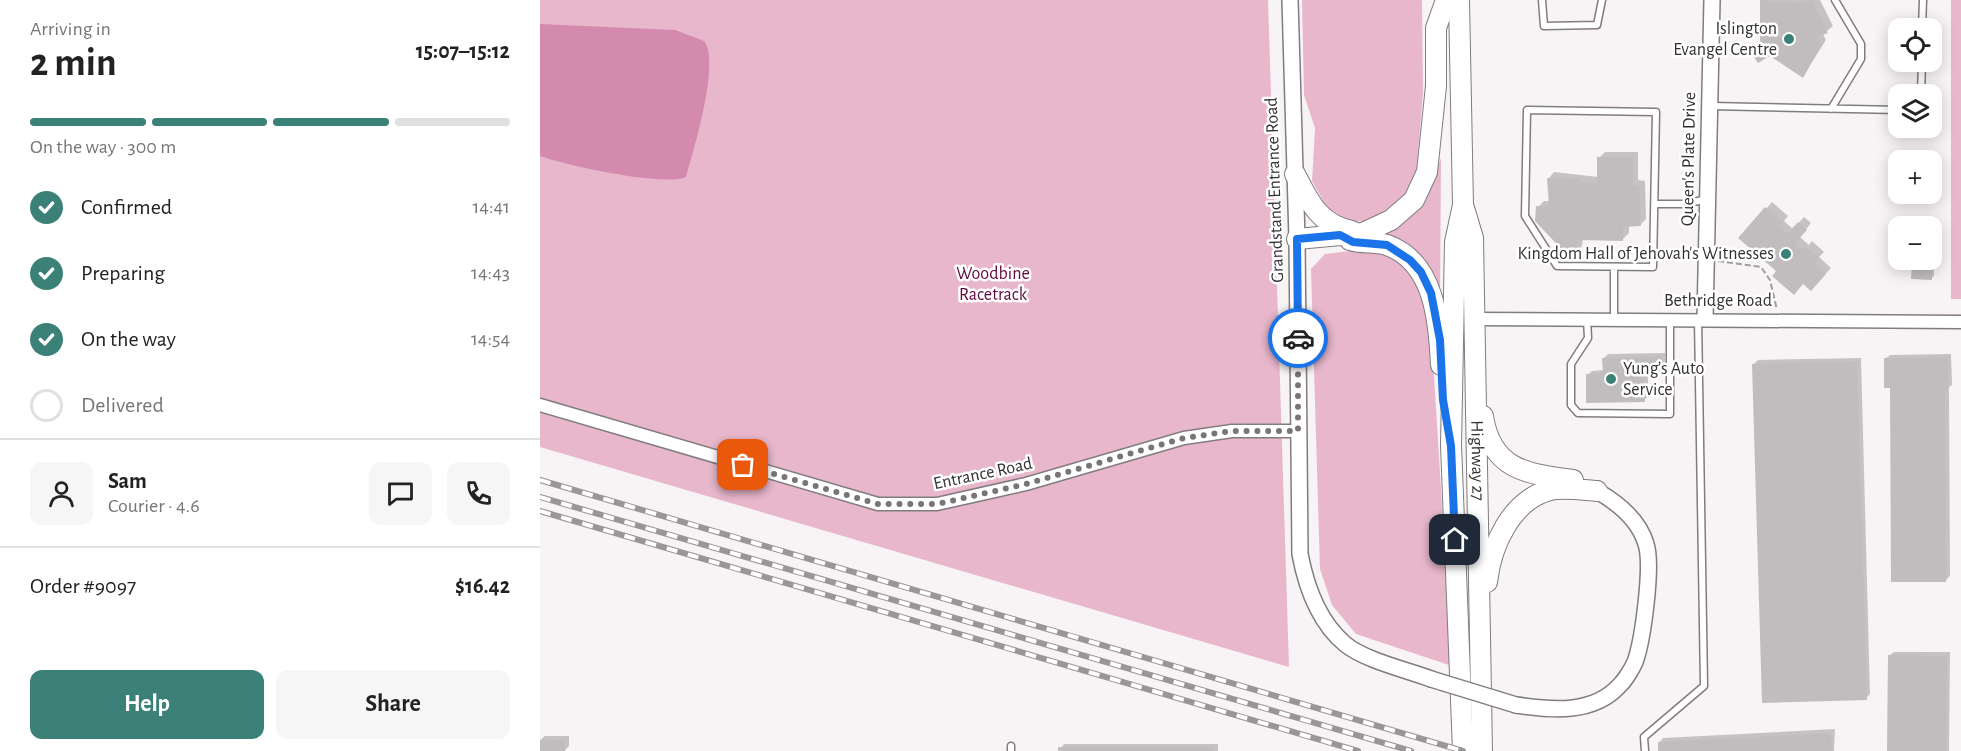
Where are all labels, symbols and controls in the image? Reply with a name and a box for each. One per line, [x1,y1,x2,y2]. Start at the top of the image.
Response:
map controls [1888,18,1942,270]
button: locate [1888,18,1942,72]
text: Arriving in [30,19,111,39]
place label: Islington Evangel Centre [1673,20,1777,59]
marker: Islington Evangel Centre [1782,32,1796,46]
text: 15:07–15:12 [416,40,510,62]
text: 2 min [30,44,117,83]
button: layers [1888,84,1942,138]
street label: Queen's Plate Drive [1679,92,1699,226]
street label: Grandstand Entrance Road [1263,97,1287,283]
text: On the way · 300 m [30,137,176,157]
button: + [1888,150,1942,204]
icon: check [30,191,63,224]
text: Confirmed [81,196,172,218]
text: 14:41 [472,197,510,217]
button: − [1888,216,1942,270]
place label: Kingdom Hall of Jehovah's Witnesses [1517,245,1774,263]
marker: Kingdom Hall of Jehovah's Witnesses [1779,247,1793,261]
icon: check [30,257,63,290]
text: Preparing [81,262,165,284]
text: 14:43 [471,263,510,283]
park label: Woodbine Racetrack [956,265,1030,304]
street label: Bethridge Road [1664,292,1772,310]
courier [1268,308,1328,368]
icon: car [1282,322,1315,355]
icon: check [30,323,63,356]
text: On the way [81,328,176,350]
text: 14:54 [471,329,510,349]
place label: Yung’s Auto Service [1623,360,1704,399]
marker: Yung’s Auto Service [1604,372,1618,386]
text: Delivered [81,394,164,416]
street label: Highway 27 [1467,420,1487,501]
pin [717,439,768,490]
icon: bag [726,448,759,481]
street label: Entrance Road [932,455,1034,493]
button: person [30,462,93,525]
button: chat [369,462,432,525]
button: phone [447,462,510,525]
text: Sam [108,470,147,492]
text: Courier · 4.6 [108,496,200,516]
pin [1429,514,1480,565]
icon: home [1438,523,1471,556]
text: Order #9097 [30,575,136,597]
text: $16.42 [455,575,510,597]
button: Help [30,670,264,739]
button: Share [276,670,510,739]

